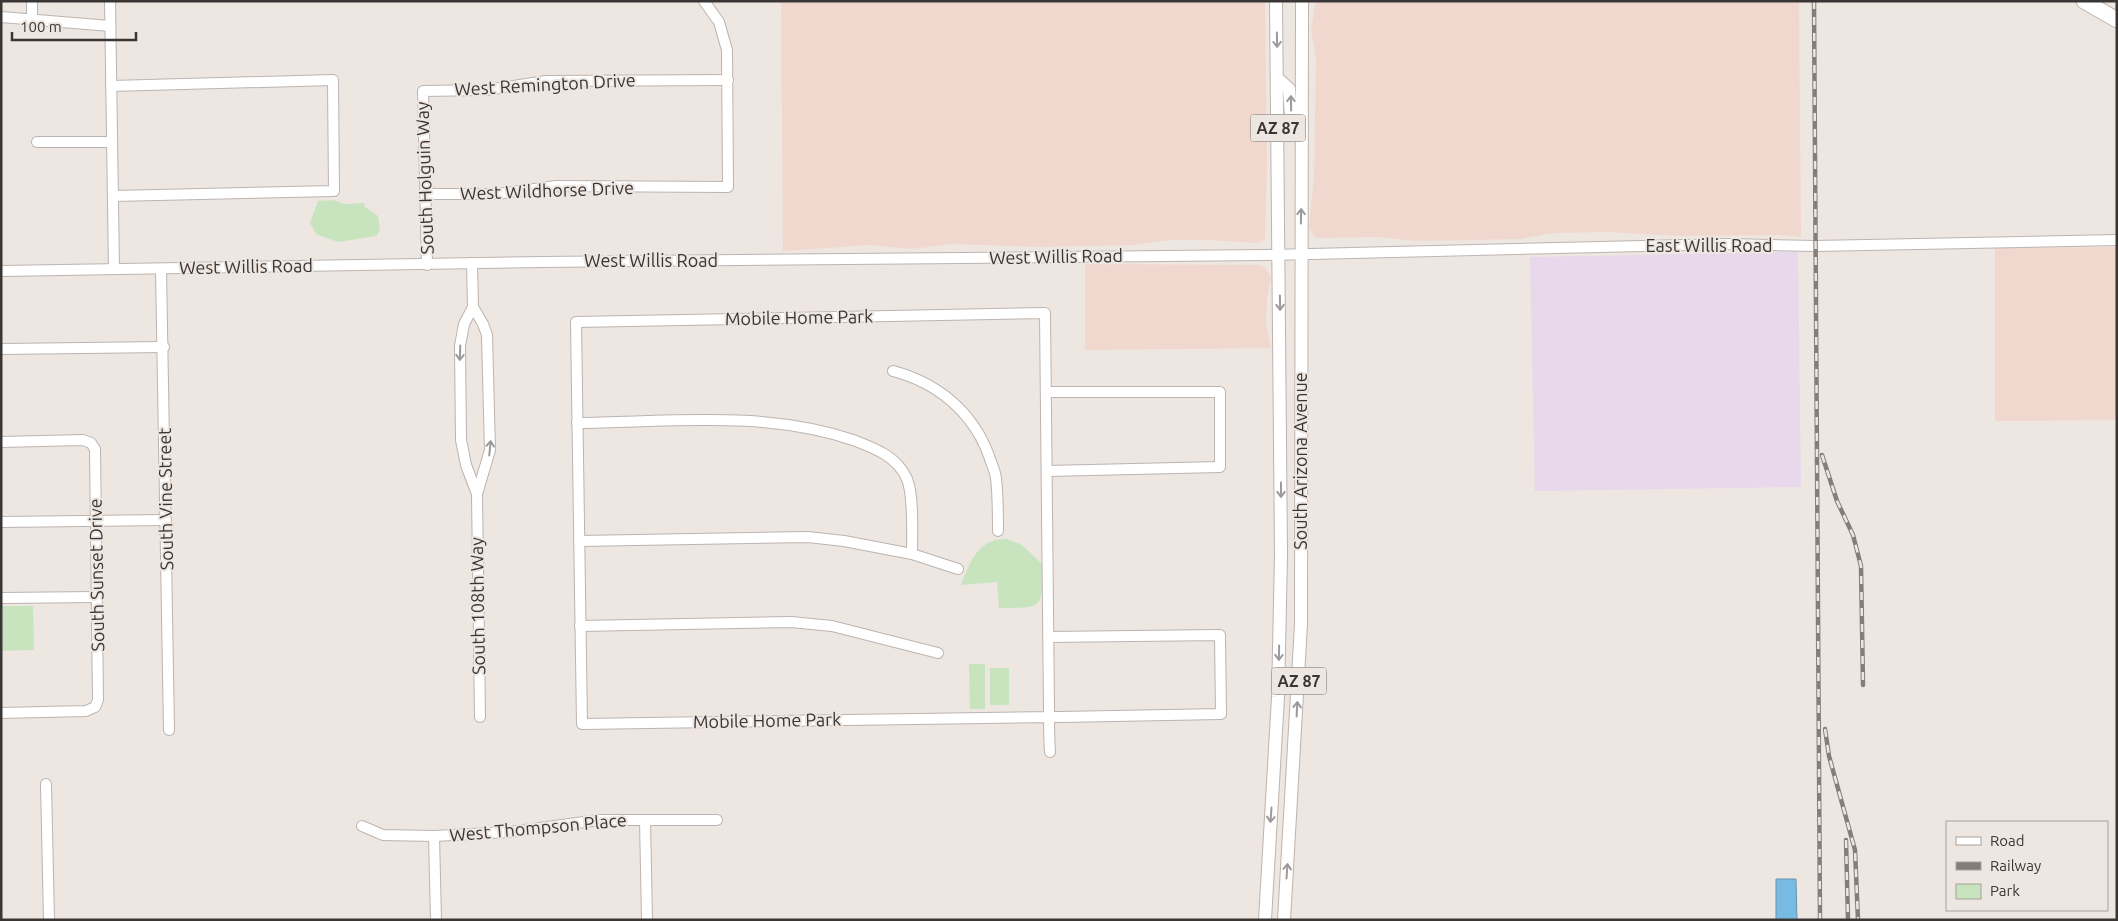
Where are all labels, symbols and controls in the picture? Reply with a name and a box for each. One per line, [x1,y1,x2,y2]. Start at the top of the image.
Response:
scale bar [12,10,136,42]
text: 100 m [20,18,62,35]
one-way arrow [1272,31,1281,47]
street label: West Remington Drive [454,69,636,99]
one-way arrow [1286,95,1295,111]
street label: South Holguin Way [411,101,437,255]
road number: AZ 87 [1250,115,1306,142]
street label: West Wildhorse Drive [460,177,634,203]
one-way arrow [1296,208,1306,224]
street label: East Willis Road [1646,235,1772,255]
street label: West Willis Road [989,245,1123,267]
street label: West Willis Road [584,250,718,270]
street label: West Willis Road [179,255,313,277]
one-way arrow [1275,294,1285,311]
street label: Mobile Home Park [725,306,873,328]
one-way arrow [455,345,464,361]
street label: South Arizona Avenue [1290,372,1310,550]
street label: South Vine Street [154,428,176,571]
one-way arrow [485,440,495,456]
one-way arrow [1276,482,1286,498]
street label: South Sunset Drive [85,498,107,652]
street label: South 108th Way [466,537,488,675]
one-way arrow [1274,644,1284,661]
road number: AZ 87 [1272,668,1326,694]
one-way arrow [1293,701,1302,717]
street label: Mobile Home Park [693,709,841,731]
one-way arrow [1267,807,1276,823]
street label: West Thompson Place [448,809,627,845]
legend [1946,821,2108,911]
text: Road [1990,832,2025,849]
text: Railway [1990,857,2041,874]
one-way arrow [1283,863,1292,879]
text: Park [1990,882,2020,899]

